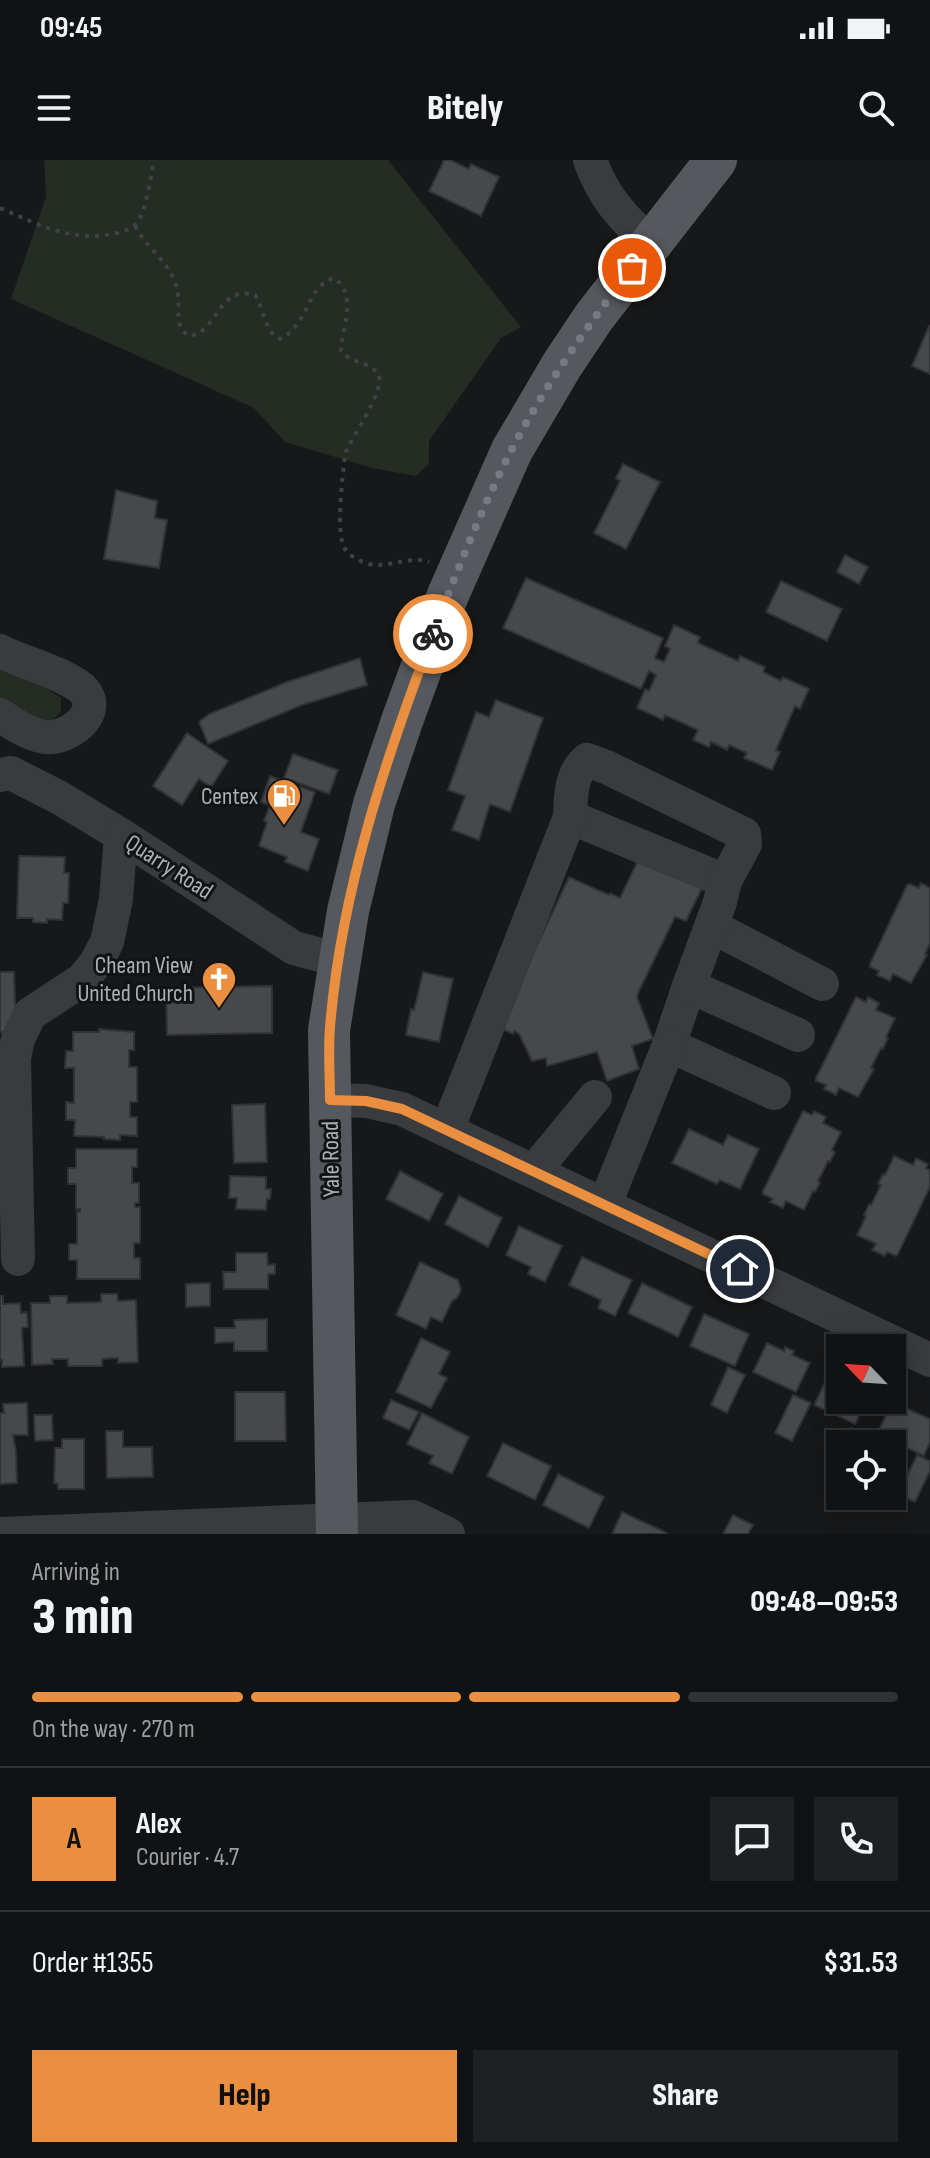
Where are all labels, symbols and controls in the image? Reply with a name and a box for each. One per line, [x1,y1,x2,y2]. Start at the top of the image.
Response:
text: 09:45 [40,10,102,46]
icon: menu [32,86,76,130]
icon: search [854,86,898,130]
text: Bitely [427,87,503,130]
pin [598,234,666,302]
icon: bag [610,246,654,290]
courier [393,594,473,674]
icon: bike [411,612,455,656]
fuel station icon: Centex [265,777,303,827]
place label: Centex [201,782,258,811]
street label: Quarry Road [120,828,218,906]
place label: Cheam View United Church [77,951,193,1008]
church icon: Cheam View United Church [200,960,238,1010]
street label: Yale Road [316,1121,346,1197]
pin [706,1235,774,1303]
icon: home [718,1247,762,1291]
north arrow [826,1334,906,1414]
map controls [826,1334,906,1510]
button: locate [826,1430,906,1510]
text: Arriving in [32,1557,120,1588]
text: 09:48–09:53 [750,1584,898,1620]
text: 3 min [32,1586,134,1649]
text: On the way · 270 m [32,1714,195,1745]
button: chat [710,1797,794,1881]
button: phone [814,1797,898,1881]
text: Alex [136,1806,182,1842]
text: A [67,1821,81,1857]
text: Courier · 4.7 [136,1842,239,1873]
text: Order #1355 [32,1945,154,1981]
text: $31.53 [823,1945,898,1981]
button: Help [32,2050,457,2142]
button: Share [473,2050,898,2142]

